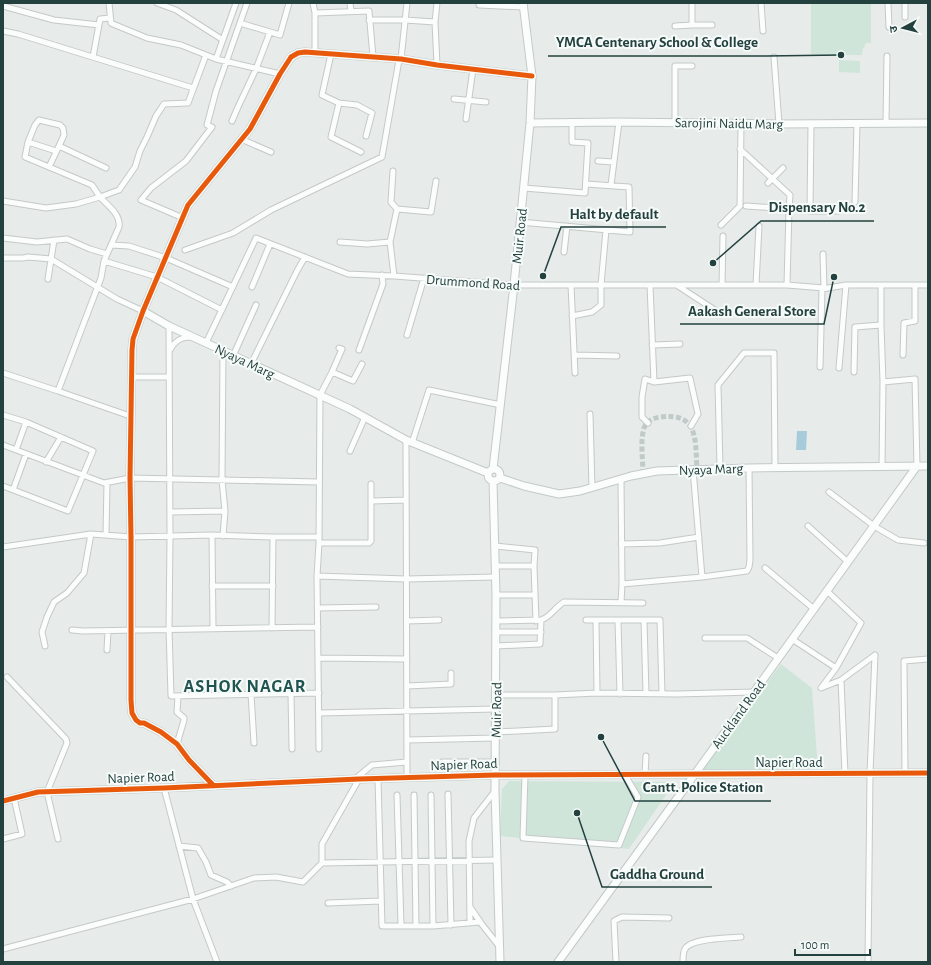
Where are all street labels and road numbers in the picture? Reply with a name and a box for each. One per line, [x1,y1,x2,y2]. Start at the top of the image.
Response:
street label: Sarojini Naidu Marg [675,116,784,132]
street label: Muir Road [510,208,530,265]
street label: Drummond Road [425,273,520,293]
street label: Nyaya Marg [212,342,277,382]
street label: Nyaya Marg [679,462,744,478]
street label: Auckland Road [709,678,768,752]
street label: Muir Road [490,682,504,738]
street label: Napier Road [755,756,823,770]
street label: Napier Road [430,757,498,773]
street label: Napier Road [107,770,175,786]

